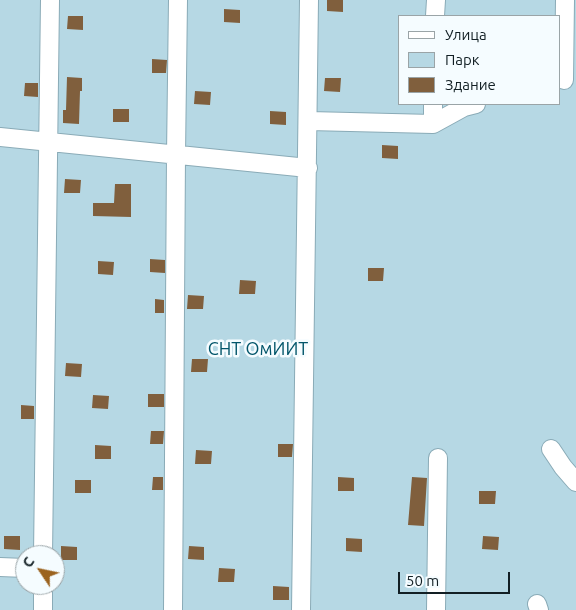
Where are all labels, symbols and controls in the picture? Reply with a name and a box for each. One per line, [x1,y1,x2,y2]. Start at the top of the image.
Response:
legend [398,15,561,105]
text: Улица [445,26,487,43]
text: Парк [445,51,480,68]
text: Здание [445,76,496,93]
park label: СНТ ОмИИТ [208,338,308,360]
north arrow [15,545,65,595]
text: С [19,554,38,570]
scale bar [401,562,514,594]
text: 50 m [406,572,439,589]

